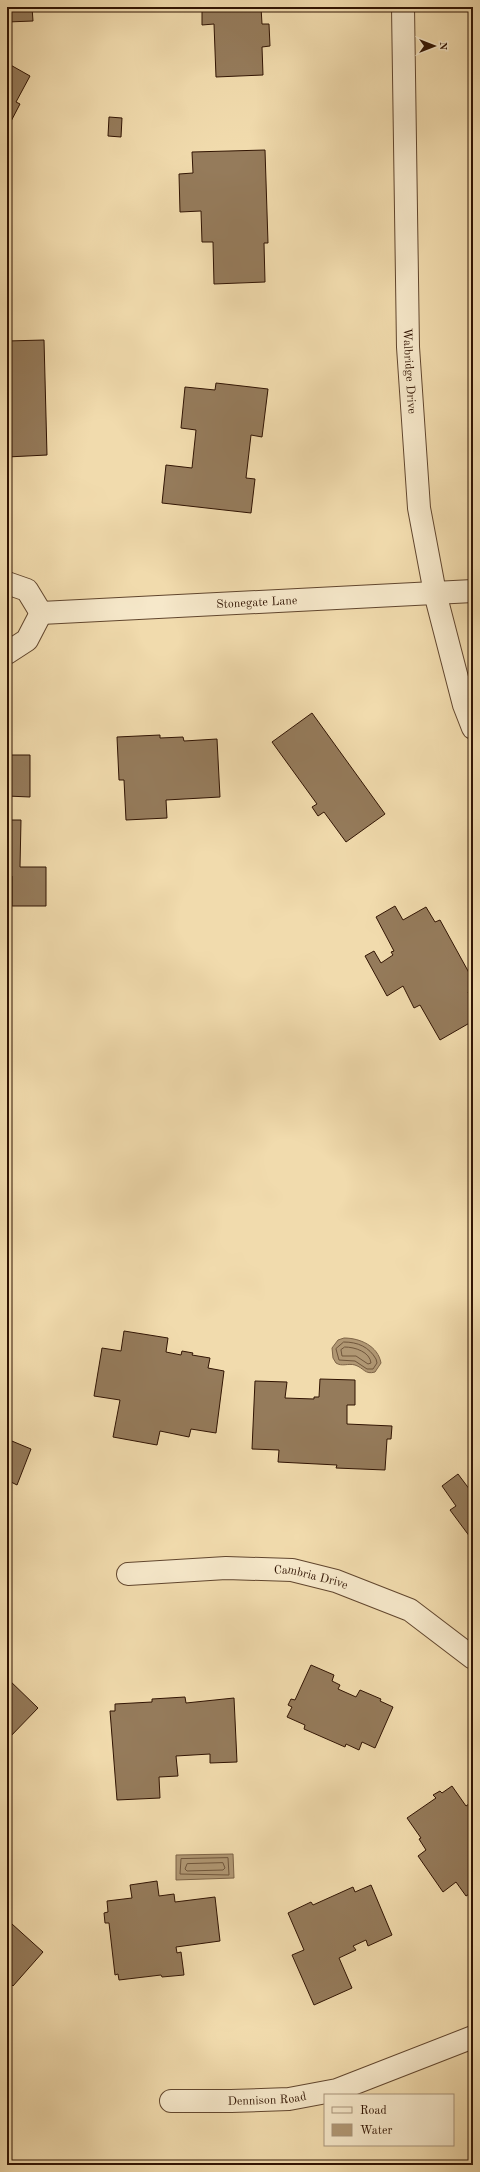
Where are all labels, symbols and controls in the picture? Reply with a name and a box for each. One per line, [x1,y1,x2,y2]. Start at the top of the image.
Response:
north arrow [414,26,454,66]
text: N [437,42,448,51]
street label: Walbridge Drive [401,328,418,415]
street label: Stonegate Lane [216,595,298,611]
street label: Cambria Drive [274,1564,350,1592]
street label: Dennison Road [227,2091,307,2108]
legend [324,2094,454,2146]
text: Road [360,2105,387,2117]
text: Water [360,2125,393,2137]

